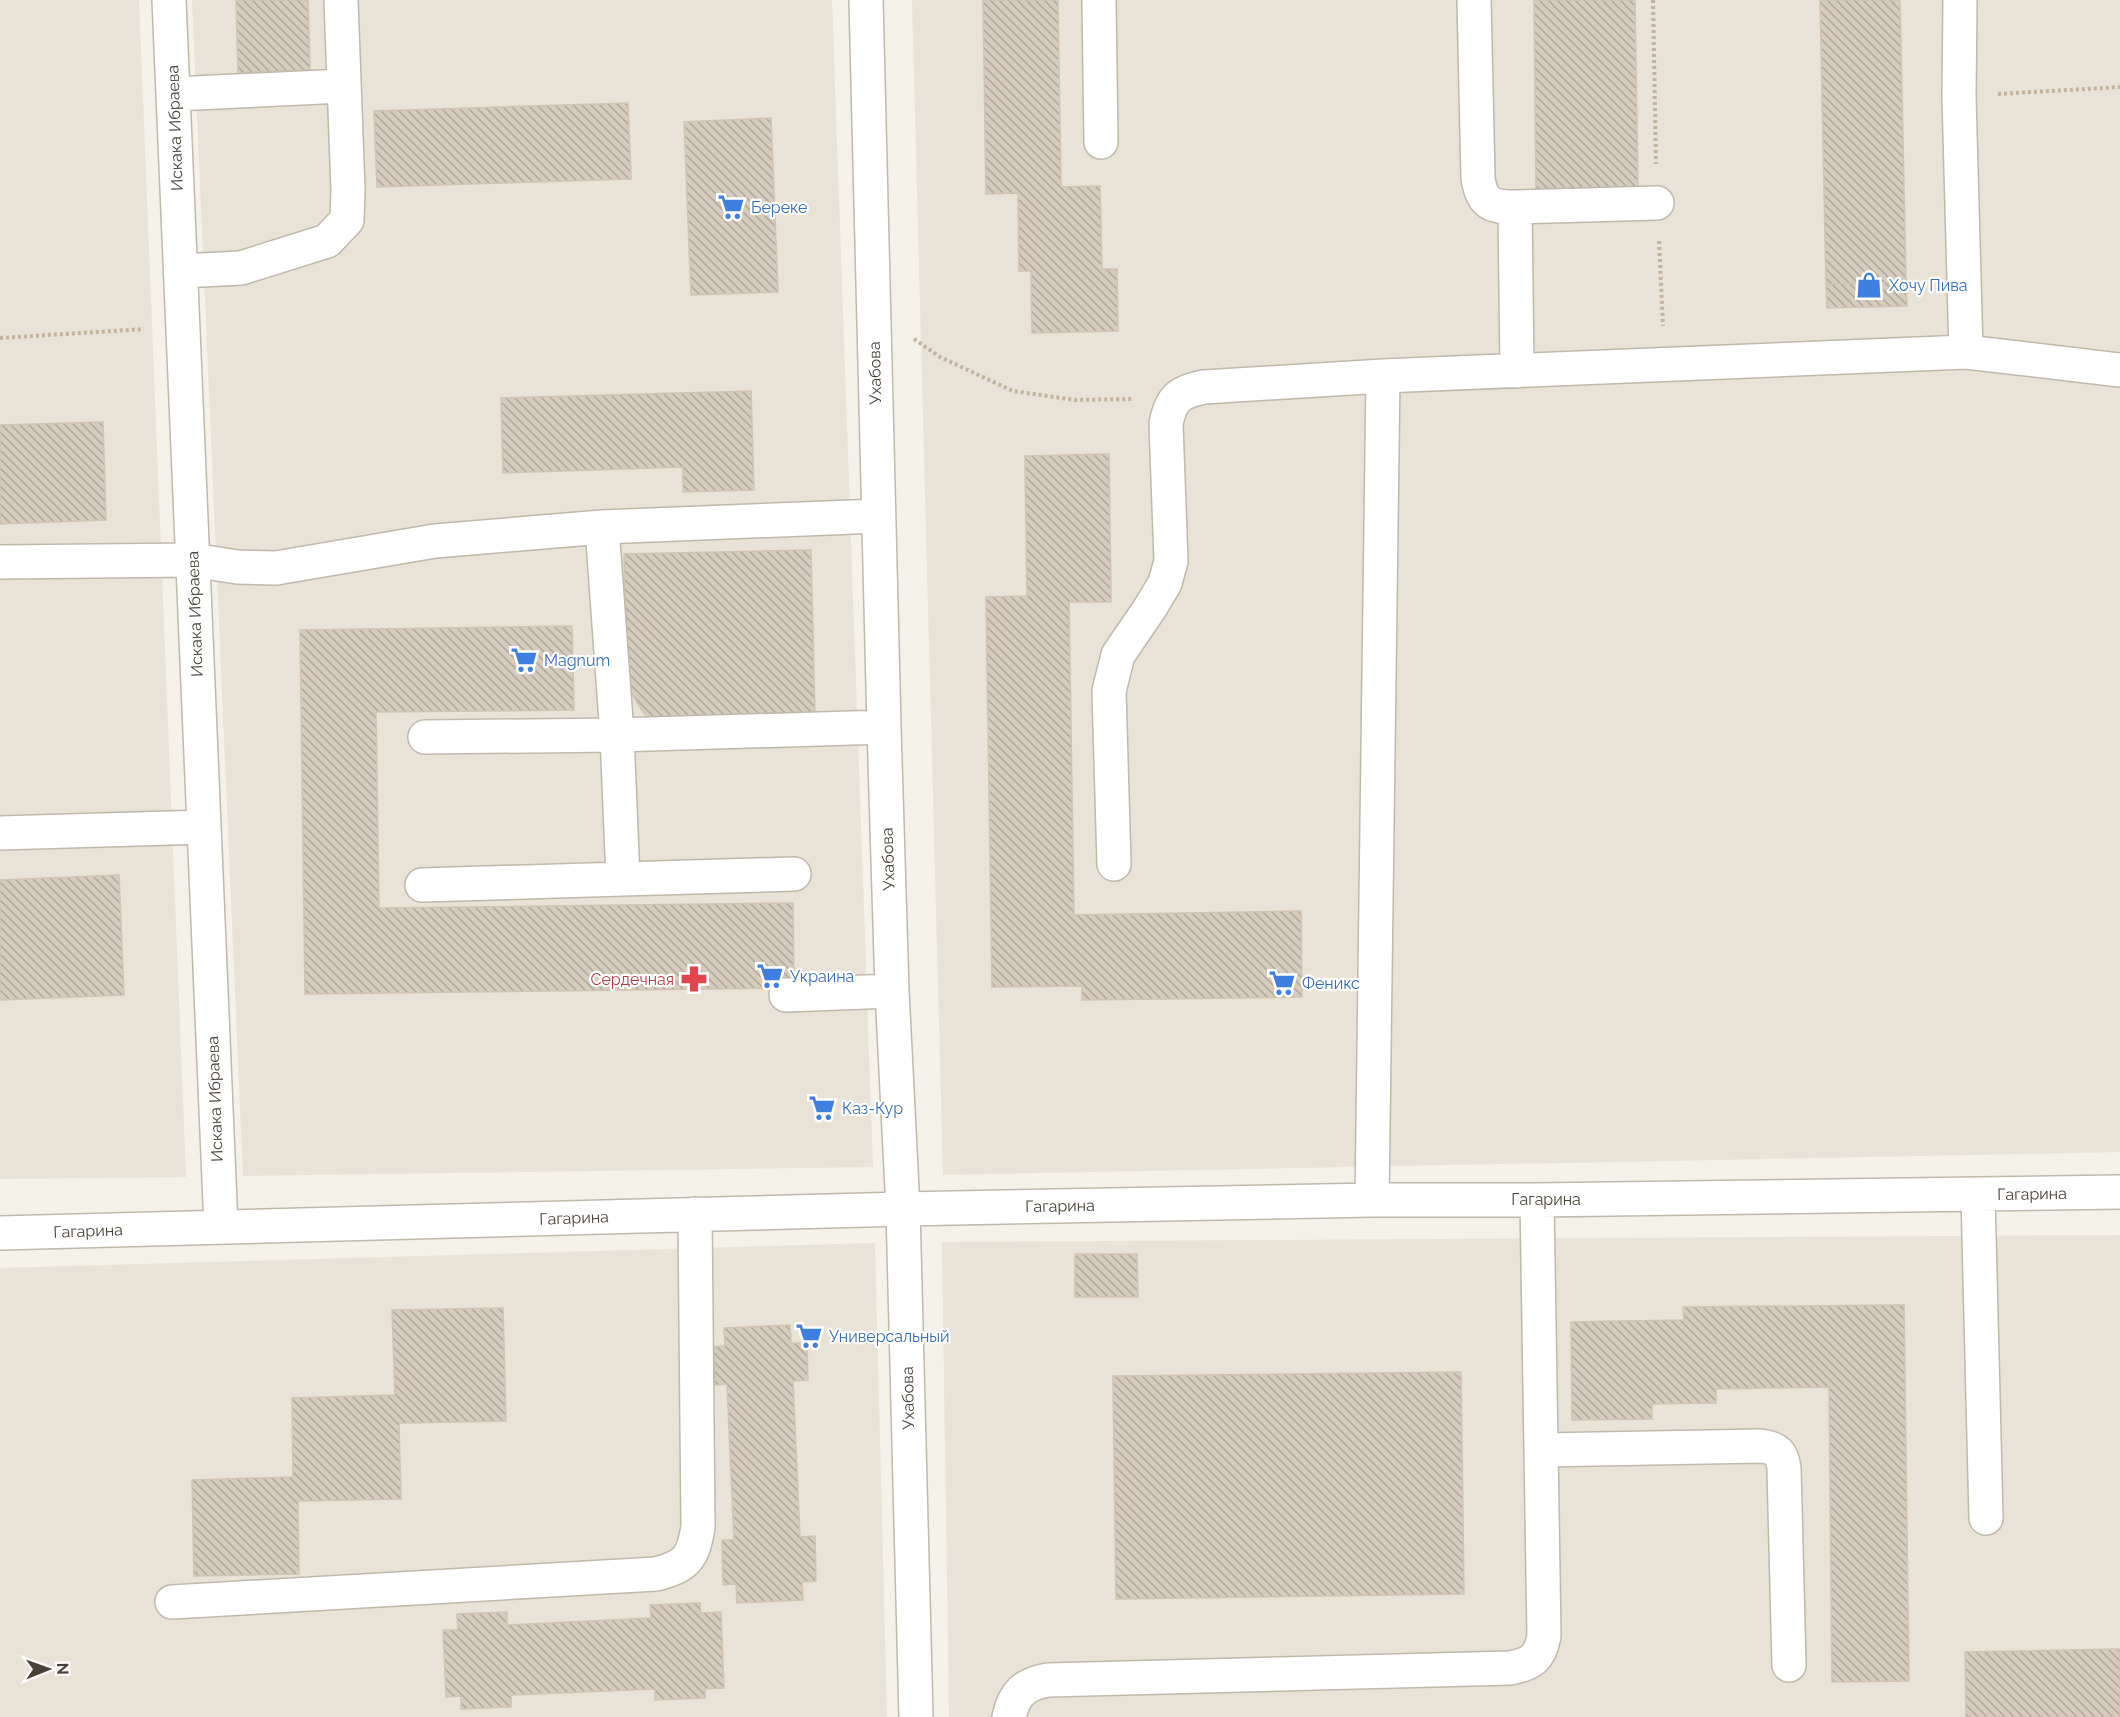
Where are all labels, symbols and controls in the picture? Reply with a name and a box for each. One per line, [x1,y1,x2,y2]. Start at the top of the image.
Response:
street label: Искака Ибраева [163,65,187,191]
supermarket icon: Береке [716,192,746,222]
place label: Береке [751,198,807,217]
shop icon: Хочу Пива [1854,270,1884,300]
place label: Хочу Пива [1889,276,1967,295]
street label: Ухабова [865,341,885,405]
street label: Искака Ибраева [183,551,207,677]
supermarket icon: Magnum [509,645,539,675]
place label: Magnum [544,651,610,670]
street label: Ухабова [877,827,899,891]
supermarket icon: Украина [755,961,785,991]
pharmacy icon: Сердечная [679,964,709,994]
place label: Украина [790,967,854,986]
supermarket icon: Феникс [1267,968,1297,998]
place label: Сердечная [590,970,674,989]
place label: Феникс [1302,974,1360,993]
street label: Искака Ибраева [203,1036,227,1162]
supermarket icon: Каз-Кур [807,1093,837,1123]
place label: Каз-Кур [842,1099,903,1118]
street label: Гагарина [1997,1184,2067,1204]
street label: Гагарина [1511,1190,1581,1209]
street label: Гагарина [1025,1196,1095,1216]
street label: Гагарина [539,1207,609,1229]
street label: Гагарина [53,1220,123,1242]
supermarket icon: Универсальный [794,1321,824,1351]
place label: Универсальный [829,1327,950,1346]
street label: Ухабова [898,1366,918,1430]
north arrow [18,1639,78,1699]
text: N [53,1662,72,1675]

